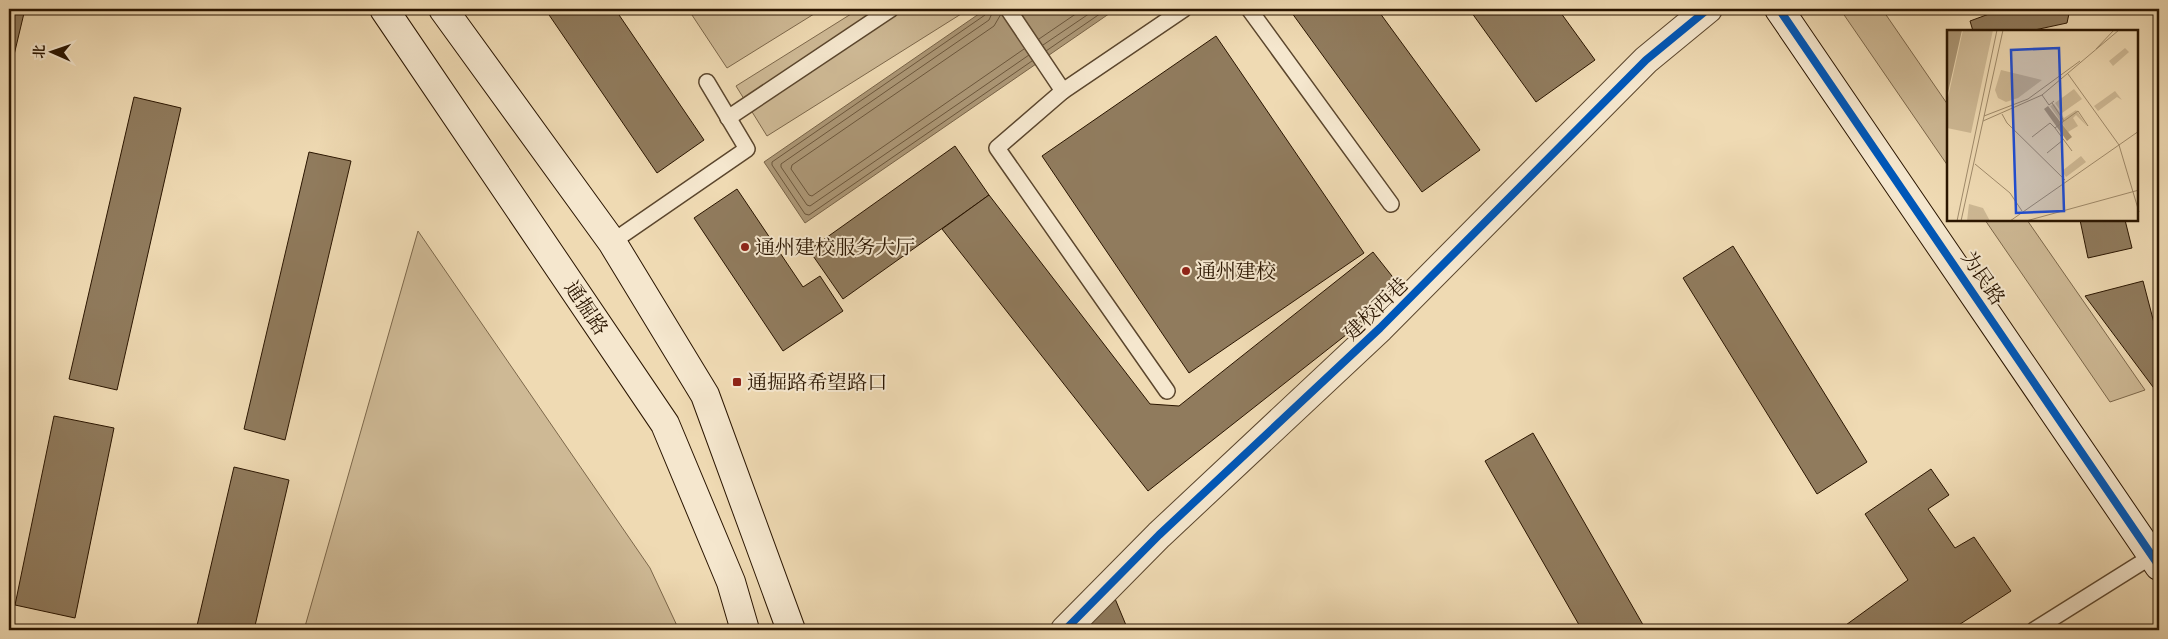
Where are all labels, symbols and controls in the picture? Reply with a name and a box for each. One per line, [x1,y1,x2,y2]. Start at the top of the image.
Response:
north arrow [28,28,78,78]
inset map [1947,30,2138,221]
text: 北 [30,44,49,59]
place label: 通州建校服务大厅 [755,234,915,261]
marker: 通州建校服务大厅 [739,241,751,253]
street label: 为民路 [1955,246,2011,310]
place label: 通州建校 [1196,258,1276,285]
marker: 通州建校 [1180,265,1192,277]
street label: 建校西巷 [1338,272,1414,346]
street label: 通掘路 [558,276,614,340]
place label: 通掘路希望路口 [747,369,887,396]
marker: 通掘路希望路口 [731,376,743,388]

